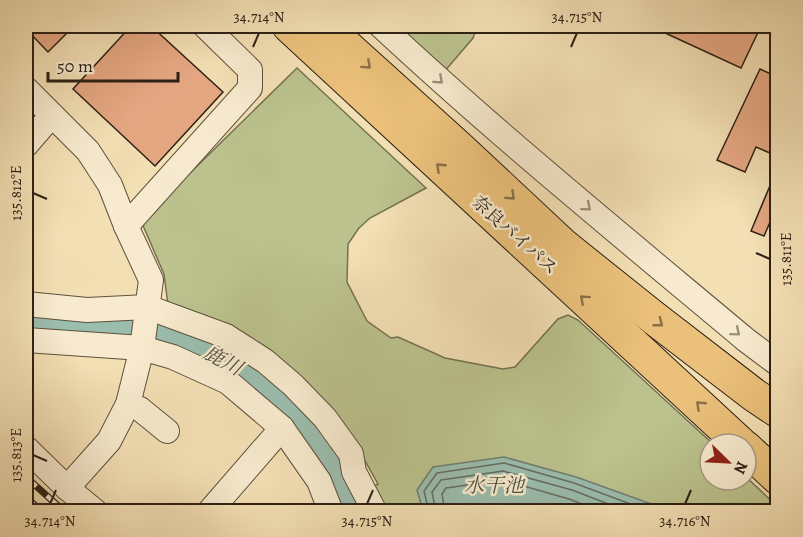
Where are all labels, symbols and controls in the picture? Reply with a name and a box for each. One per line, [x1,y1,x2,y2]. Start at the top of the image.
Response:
text: 34.714°N [233,7,285,27]
text: 34.715°N [552,7,603,27]
scale bar [48,45,178,83]
text: 50 m [57,54,93,78]
one-way arrow [360,58,371,69]
one-way arrow [432,73,443,84]
one-way arrow [437,163,447,174]
text: 135.812°E [6,165,26,221]
one-way arrow [504,189,515,200]
street label: 奈良バイパス [467,190,563,280]
one-way arrow [580,199,591,210]
text: 135.811°E [776,232,796,286]
one-way arrow [581,295,591,306]
one-way arrow [653,315,664,326]
one-way arrow [729,325,740,336]
water label: 鹿川 [199,339,249,383]
one-way arrow [696,401,707,412]
text: 135.813°E [6,428,26,482]
north arrow [698,432,758,492]
text: N [728,458,753,478]
water label: 水干池 [464,472,526,499]
text: 34.714°N [24,511,76,531]
text: 34.715°N [342,511,393,531]
text: 34.716°N [659,511,711,531]

